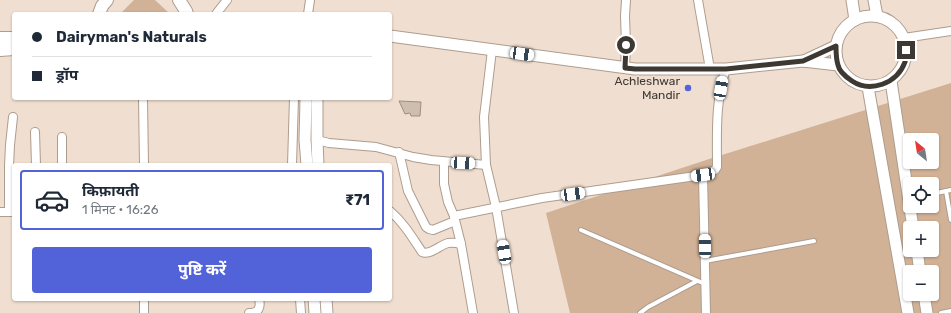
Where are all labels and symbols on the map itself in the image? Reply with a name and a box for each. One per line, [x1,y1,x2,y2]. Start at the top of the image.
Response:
route start [617,36,635,54]
route end [897,41,915,59]
car [509,46,535,62]
place label: Achleshwar Mandir [614,74,680,102]
car [713,75,729,101]
marker: Achleshwar Mandir [683,83,693,93]
north arrow [903,133,939,169]
car [451,156,475,170]
car [690,167,716,183]
car [560,186,586,202]
car [699,234,711,258]
car [496,239,512,265]

